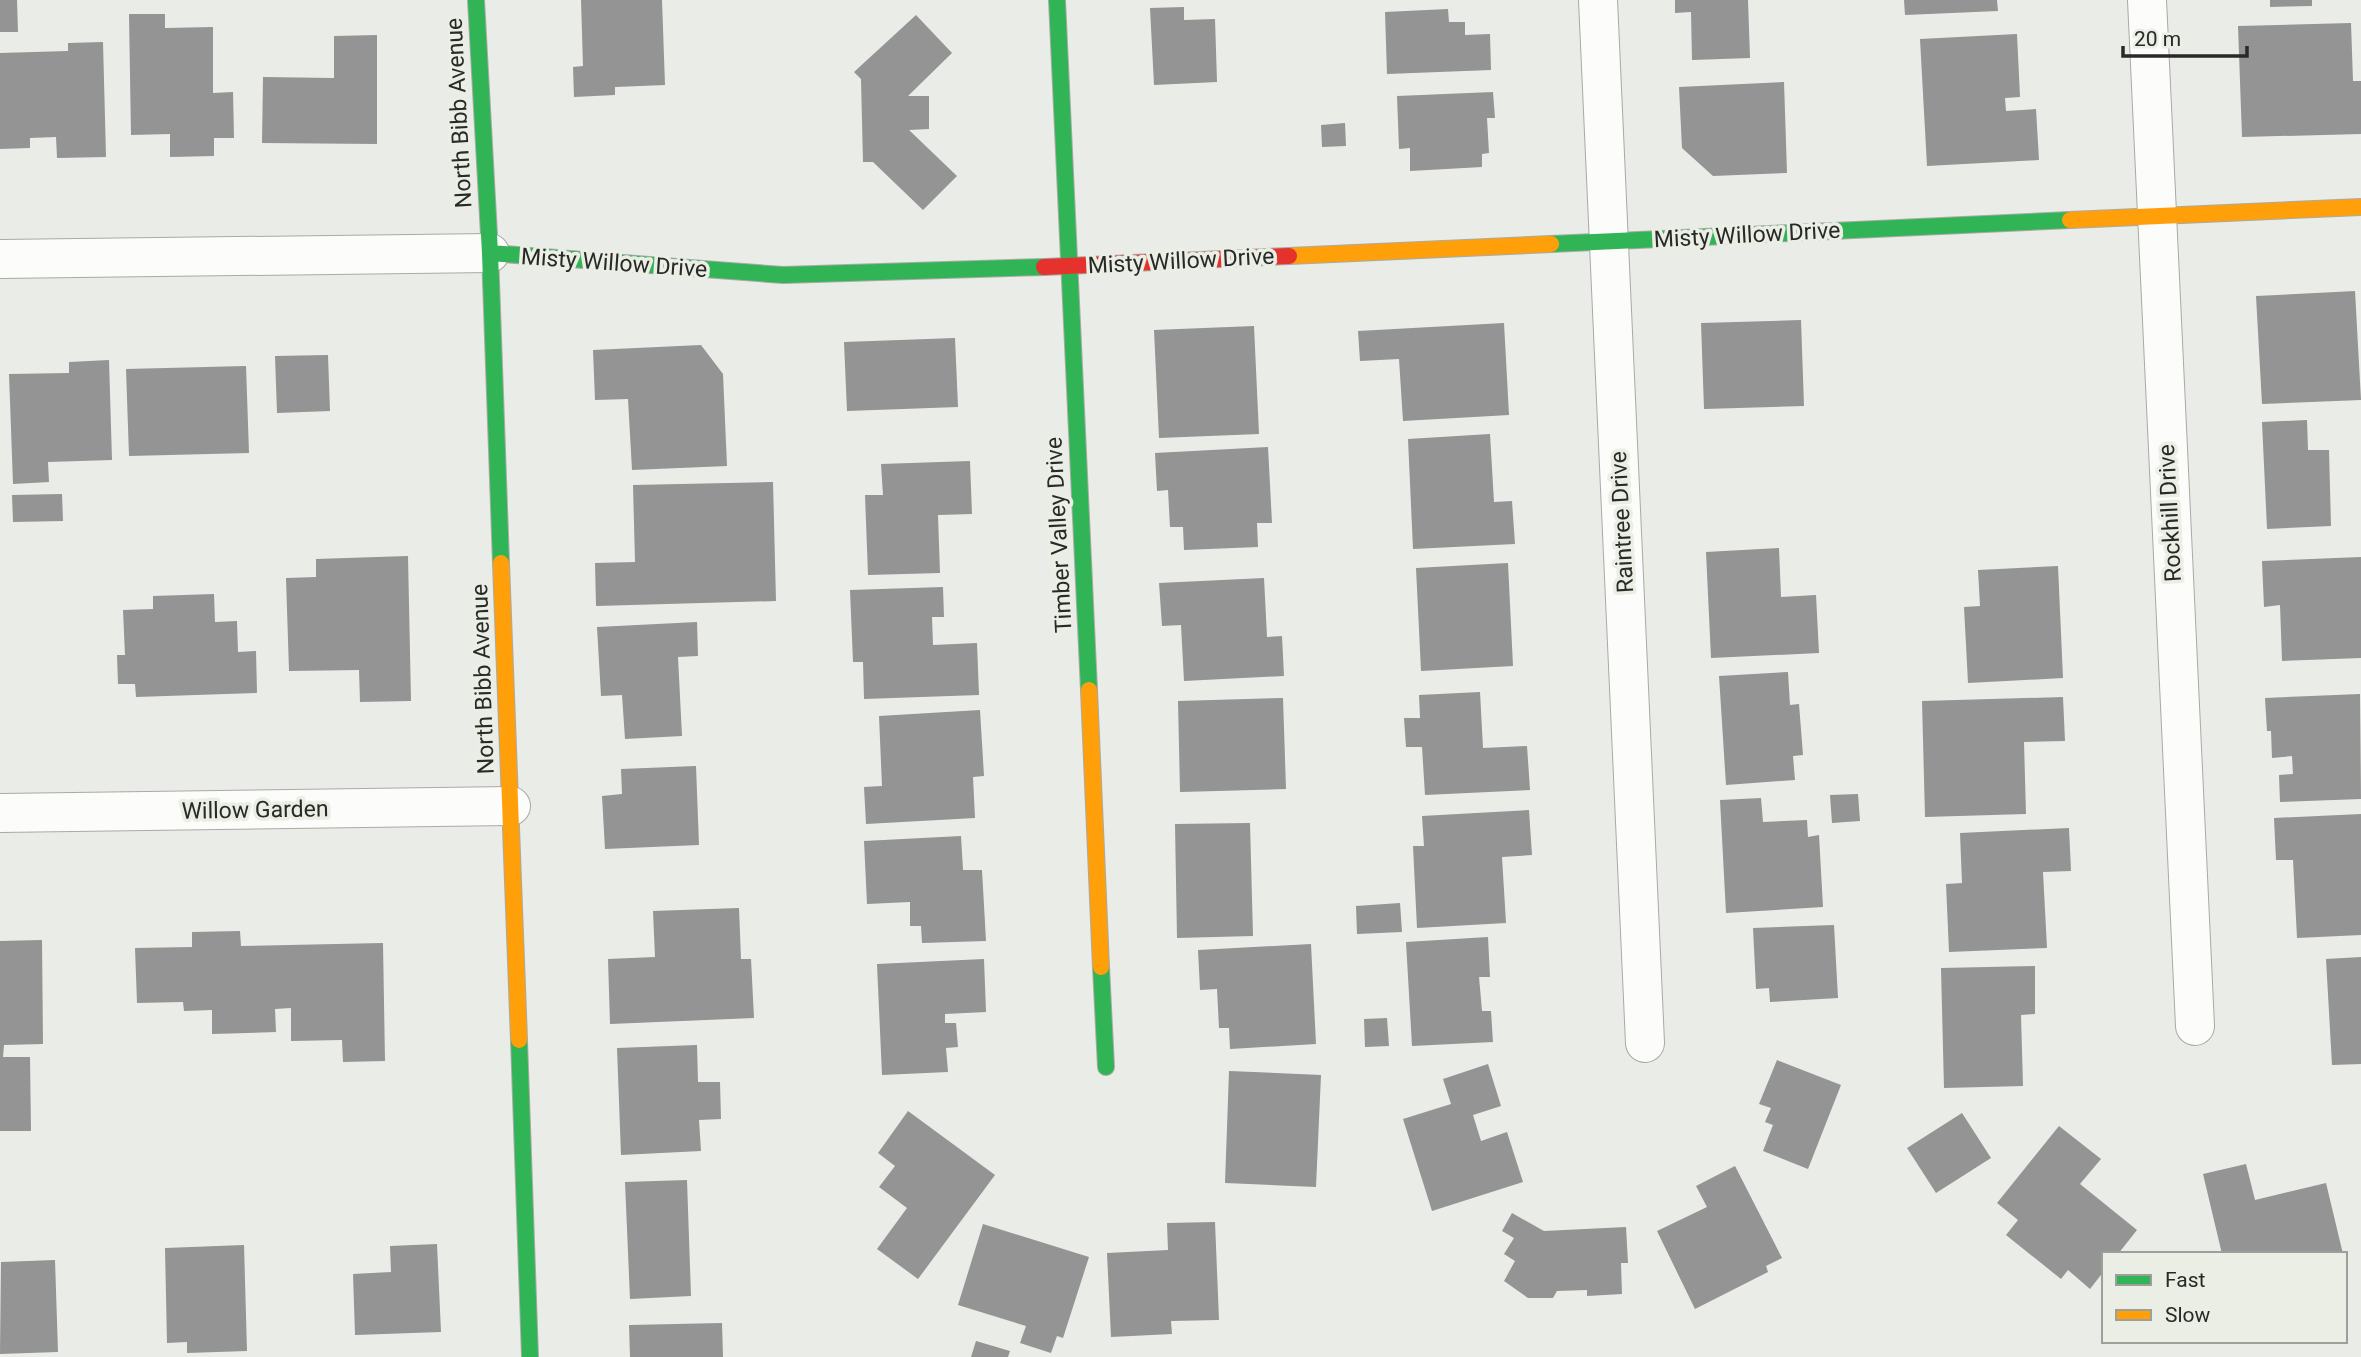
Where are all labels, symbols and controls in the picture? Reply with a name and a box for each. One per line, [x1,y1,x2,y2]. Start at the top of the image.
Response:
scale bar [2123,14,2247,58]
street label: North Bibb Avenue [441,17,477,209]
text: 20 m [2134,27,2181,51]
street label: Misty Willow Drive [1653,217,1841,253]
street label: Misty Willow Drive [520,243,708,283]
street label: Misty Willow Drive [1087,243,1275,279]
street label: Timber Valley Drive [1040,436,1078,634]
street label: Rockhill Drive [2153,443,2187,583]
street label: Raintree Drive [1605,450,1639,594]
street label: North Bibb Avenue [466,583,500,775]
street label: Willow Garden [181,795,329,825]
legend [2102,1252,2347,1343]
text: Fast [2165,1268,2206,1292]
text: Slow [2165,1303,2211,1327]

